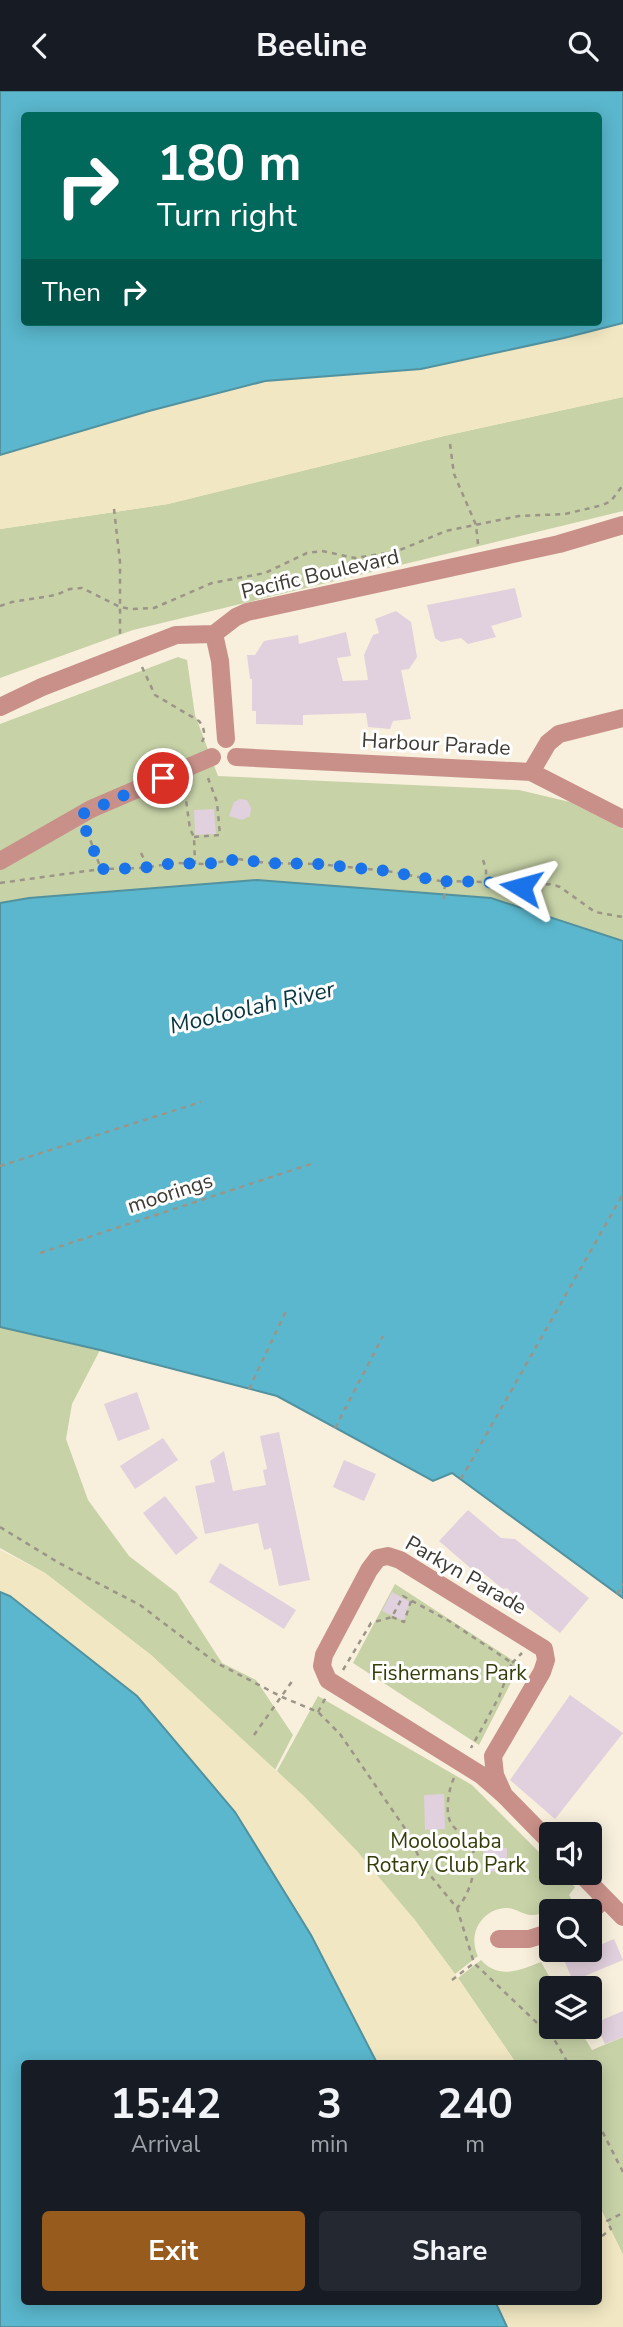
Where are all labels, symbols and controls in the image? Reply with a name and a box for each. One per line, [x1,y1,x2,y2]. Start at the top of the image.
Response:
text: Beeline [256,24,367,67]
icon: back [21,27,59,65]
icon: search [564,27,602,65]
text: 180 m [157,130,301,197]
icon: right [42,140,133,231]
text: Turn right [157,194,297,237]
icon: right [115,273,153,311]
text: Then [42,275,101,310]
street label: Pacific Boulevard [238,542,402,606]
street label: Harbour Parade [361,726,511,762]
pin [133,748,193,808]
icon: arrive [144,759,182,797]
position arrow [484,850,558,924]
water label: Mooloolah River [167,973,338,1042]
street label: moorings [124,1166,216,1220]
street label: Parkyn Parade [400,1529,532,1621]
park label: Fishermans Park [371,1659,527,1687]
map controls [539,1822,602,2039]
button: sound [539,1822,602,1885]
park label: Mooloolaba Rotary Club Park [366,1827,526,1879]
button: search [539,1899,602,1962]
button: layers [539,1976,602,2039]
text: 15:42 [110,2076,221,2133]
text: 3 [317,2076,342,2133]
text: 240 [437,2076,513,2133]
text: Arrival [131,2129,200,2160]
text: min [310,2129,348,2160]
text: m [465,2129,485,2160]
button: Exit [42,2211,305,2291]
button: Share [319,2211,581,2291]

